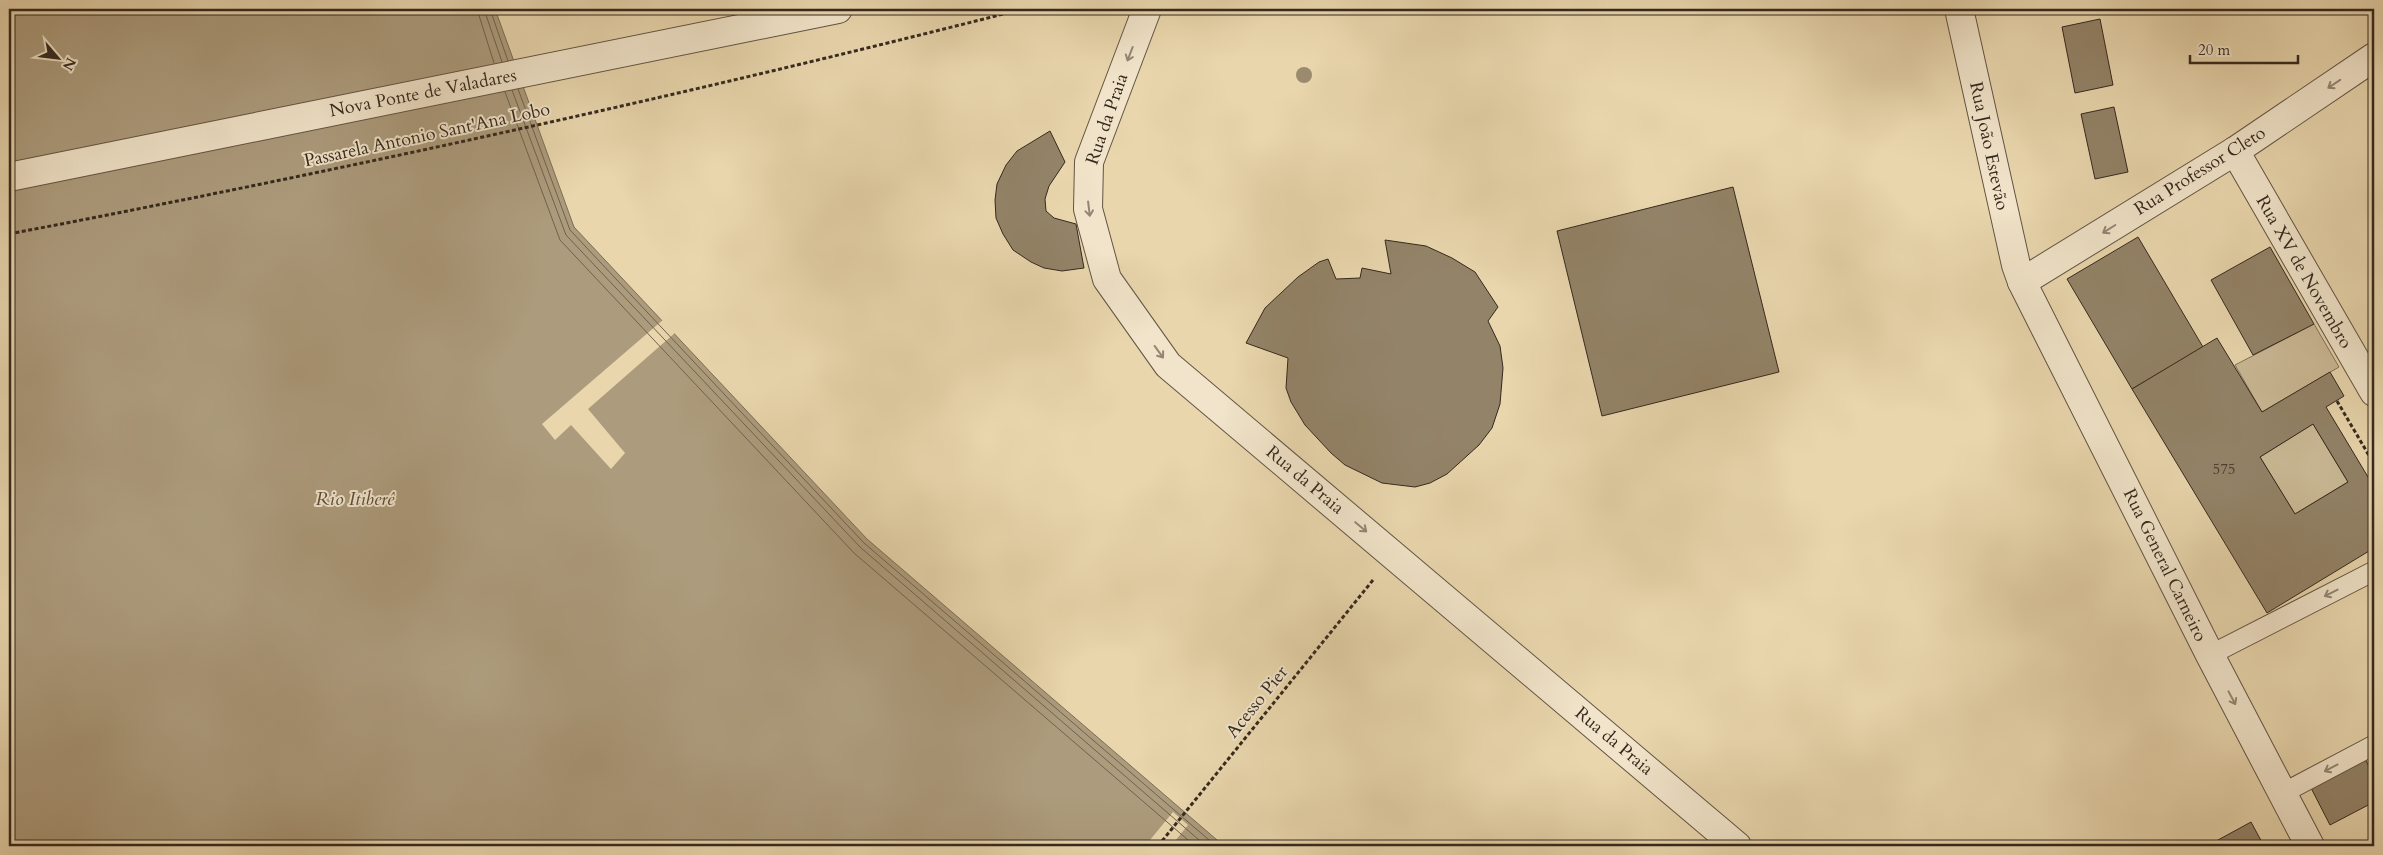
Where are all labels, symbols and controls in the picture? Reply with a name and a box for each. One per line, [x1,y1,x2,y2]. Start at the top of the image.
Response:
north arrow [32,32,82,82]
scale bar [2190,32,2298,64]
text: 20 m [2198,40,2230,60]
one-way arrow [1125,46,1134,61]
text: N [58,54,80,74]
street label: Nova Ponte de Valadares [327,63,519,123]
street label: Rua da Praia [1080,70,1134,168]
street label: Rua João Estevão [1963,79,2015,213]
one-way arrow [2327,79,2341,89]
street label: Passarela Antonio Sant'Ana Lobo [302,97,553,173]
street label: Rua Professor Cleto [2129,120,2271,222]
street label: Rua XV de Novembro [2250,191,2358,354]
one-way arrow [1085,201,1095,217]
one-way arrow [2102,224,2116,234]
one-way arrow [1154,345,1164,359]
street label: Rua da Praia [1261,440,1350,520]
house number: 575 [2212,459,2236,479]
street label: Rua General Carneiro [2117,484,2213,646]
water label: Rio Itiberê [316,486,395,512]
one-way arrow [1355,522,1368,533]
one-way arrow [2324,589,2339,598]
street label: Acesso Pier [1220,660,1294,743]
one-way arrow [2227,690,2237,705]
street label: Rua da Praia [1570,701,1659,781]
one-way arrow [2324,764,2339,773]

